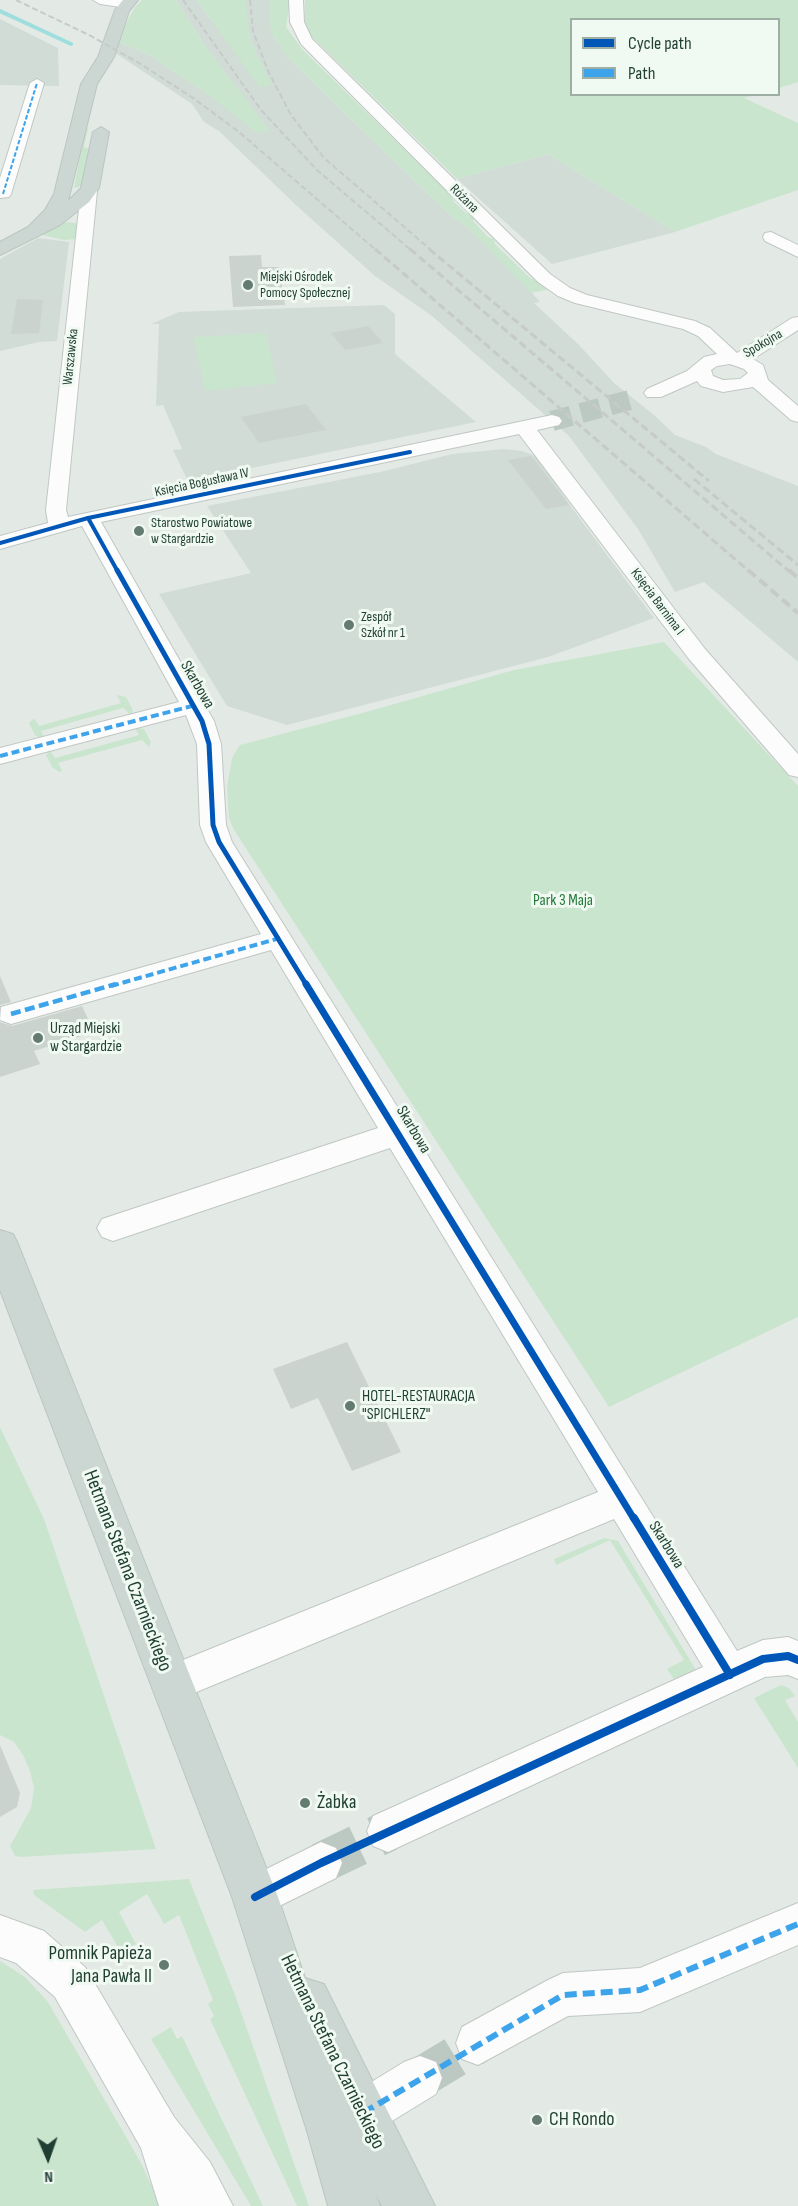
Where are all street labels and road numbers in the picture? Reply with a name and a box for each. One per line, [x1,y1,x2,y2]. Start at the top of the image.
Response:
street label: Różana [446,181,482,217]
street label: Spokojna [740,326,786,362]
street label: Warszawska [60,328,82,386]
street label: Księcia Bogusława IV [153,465,251,501]
street label: Księcia Barnima I [627,565,687,639]
street label: Skarbowa [176,658,218,712]
street label: Skarbowa [391,1103,435,1157]
street label: Hetmana Stefana Czarnieckiego [78,1467,176,1675]
street label: Skarbowa [644,1518,688,1572]
street label: Hetmana Stefana Czarnieckiego [274,1951,390,2153]

